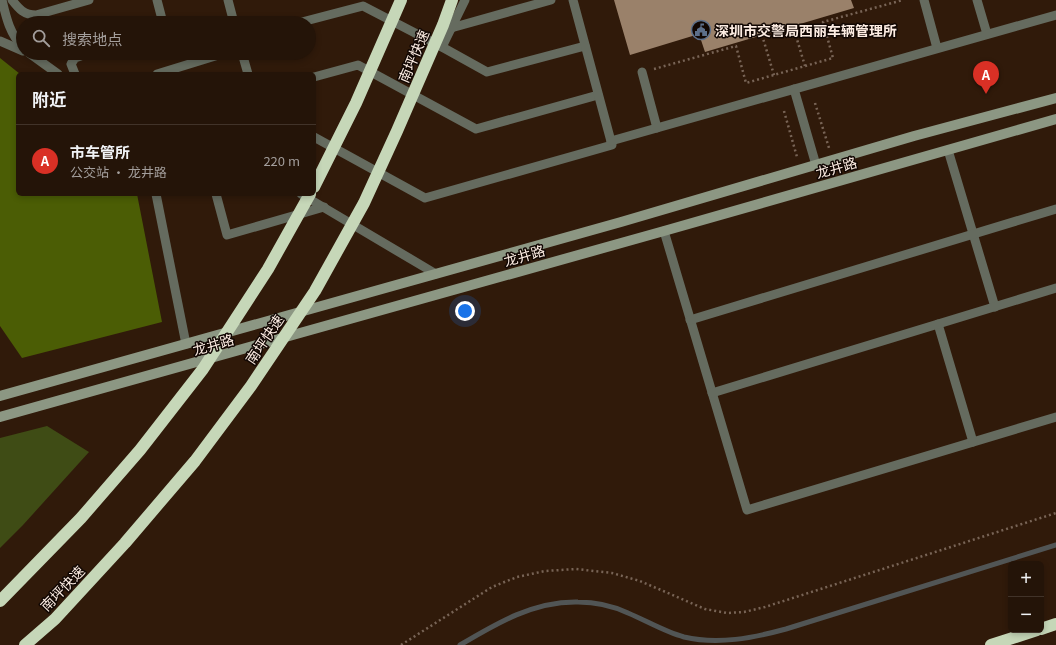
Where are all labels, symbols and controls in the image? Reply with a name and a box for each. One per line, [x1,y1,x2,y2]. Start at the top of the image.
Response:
search box [16,16,316,60]
public building icon: 深圳市交警局西丽车辆管理所 [690,19,712,41]
place label: 深圳市交警局西丽车辆管理所 [715,20,897,40]
street label: 南坪快速 [393,26,433,86]
icon: search [30,27,52,49]
text: 搜索地点 [62,28,122,49]
pin: A [973,61,999,94]
text: 附近 [32,86,66,111]
text: 市车管所 [70,141,130,162]
text: A [41,151,49,170]
text: 220 m [263,151,300,170]
street label: 龙井路 [813,152,859,182]
text: 公交站 · 龙井路 [70,162,167,181]
street label: 龙井路 [501,240,547,270]
your location [455,301,475,321]
street label: 南坪快速 [240,310,288,368]
street label: 龙井路 [190,329,236,359]
street label: 南坪快速 [35,561,89,615]
map controls [1008,561,1044,633]
button: + [1008,561,1044,597]
button: − [1008,597,1044,633]

